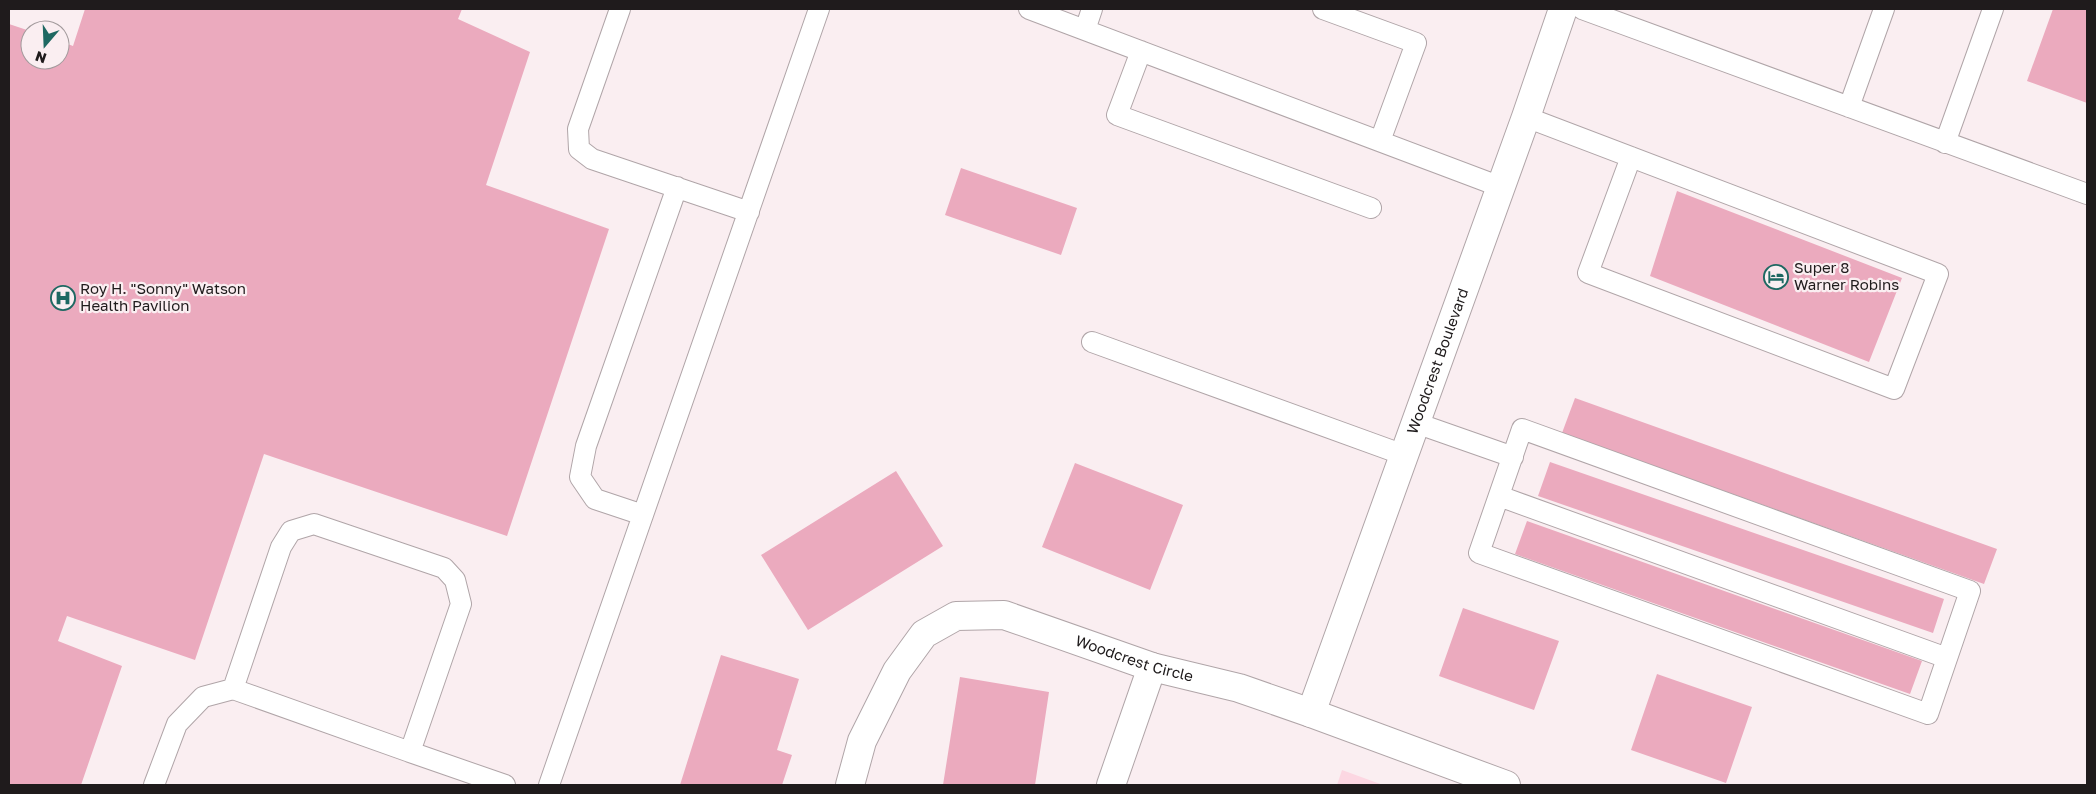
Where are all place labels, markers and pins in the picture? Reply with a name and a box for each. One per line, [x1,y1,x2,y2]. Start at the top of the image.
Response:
place label: Super 8 Warner Robins [1794,258,1899,293]
hotel icon: Super 8 Warner Robins [1763,264,1789,290]
place label: Roy H. "Sonny" Watson Health Pavilion [80,279,246,314]
hospital icon: Roy H. "Sonny" Watson Health Pavilion [50,285,76,311]

